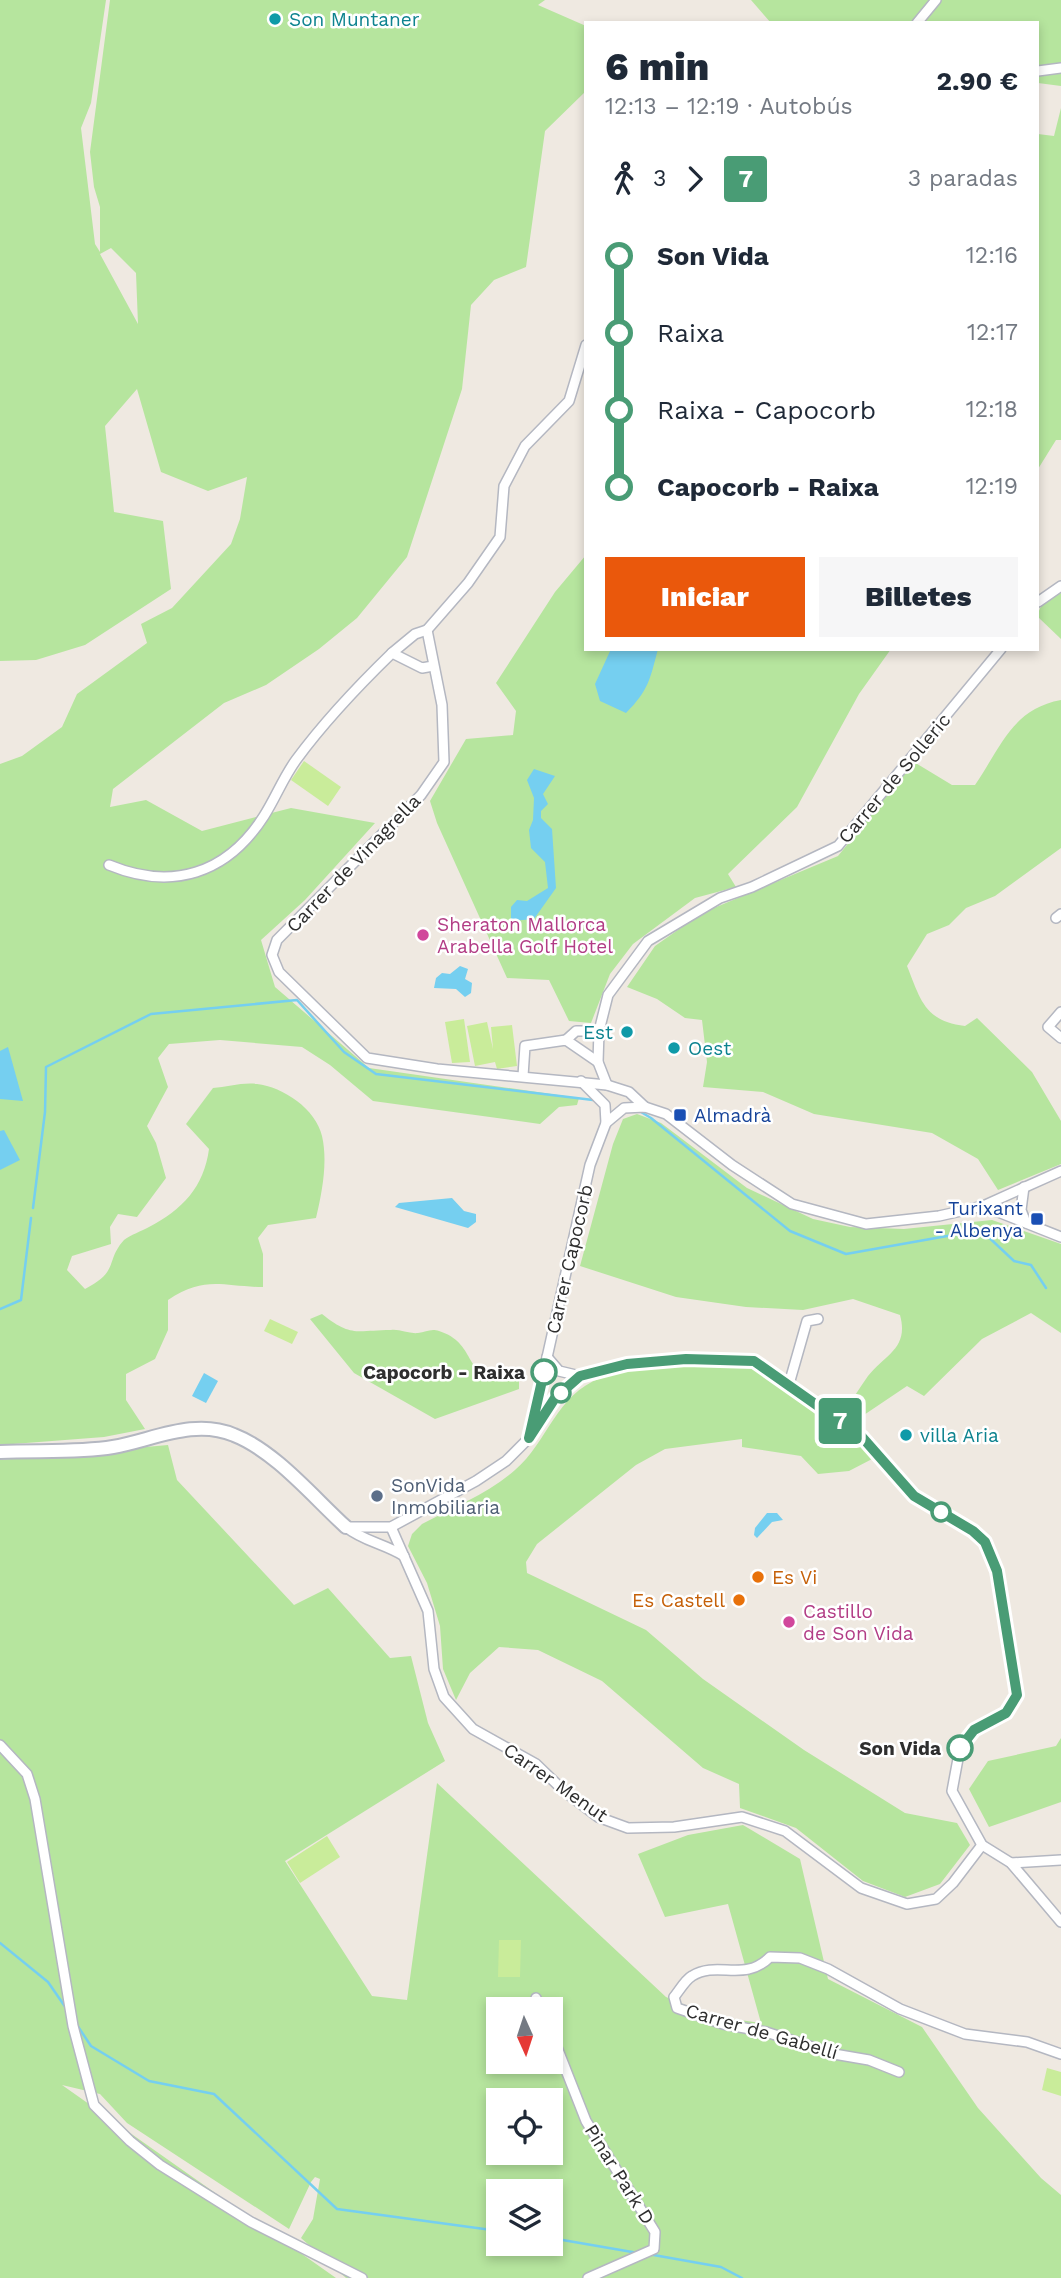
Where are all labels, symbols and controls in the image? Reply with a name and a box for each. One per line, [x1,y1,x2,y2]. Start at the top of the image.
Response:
place label: Son Muntaner [289,8,420,31]
marker: Son Muntaner [267,11,283,27]
text: 6 min [605,45,709,89]
text: 2.90 € [937,66,1018,96]
text: 12:13 – 12:19 · Autobús [605,93,853,120]
icon: walk [605,160,643,198]
icon: forward [676,160,714,198]
text: 3 [653,165,666,192]
text: 7 [738,165,753,193]
text: 3 paradas [908,165,1018,192]
text: Son Vida [657,241,769,271]
text: 12:16 [966,242,1018,269]
text: Raixa [657,318,724,348]
text: 12:17 [967,319,1018,346]
text: Raixa - Capocorb [657,395,876,425]
text: 12:18 [966,396,1018,423]
text: Capocorb - Raixa [657,472,879,502]
text: 12:19 [966,473,1018,500]
button: Iniciar [605,557,805,637]
button: Billetes [819,557,1018,637]
street label: Carrer de Solleric [833,709,955,848]
street label: Carrer de Vinagrella [281,789,425,937]
place label: Sheraton Mallorca Arabella Golf Hotel [437,913,613,958]
marker: Sheraton Mallorca Arabella Golf Hotel [415,927,431,943]
place label: Est [583,1021,613,1044]
marker: Est [619,1024,635,1040]
place label: Oest [688,1037,731,1060]
marker: Oest [666,1040,682,1056]
place label: Almadrà [694,1104,772,1127]
marker: Almadrà [672,1107,688,1123]
street label: Carrer Capocorb [541,1182,598,1336]
place label: Turixant - Albenya [935,1197,1023,1242]
marker: Turixant - Albenya [1029,1211,1045,1227]
marker: Capocorb - Raixa [531,1359,557,1385]
place label: Capocorb - Raixa [363,1361,525,1384]
unlabelled marker [551,1383,571,1403]
line badge: 7 [817,1398,863,1444]
text: 7 [833,1407,847,1435]
place label: villa Aria [920,1424,999,1447]
marker: villa Aria [898,1427,914,1443]
place label: SonVida Inmobiliaria [391,1474,500,1519]
marker: SonVida Inmobiliaria [369,1488,385,1504]
unlabelled marker [931,1502,951,1522]
place label: Es Vi [772,1566,817,1589]
marker: Es Vi [750,1569,766,1585]
place label: Es Castell [632,1589,725,1612]
marker: Es Castell [731,1592,747,1608]
place label: Castillo de Son Vida [803,1600,914,1645]
marker: Castillo de Son Vida [781,1614,797,1630]
marker: Son Vida [947,1735,973,1761]
place label: Son Vida [859,1737,941,1760]
street label: Carrer Menut [499,1738,612,1827]
north arrow [486,1997,564,2074]
map controls [486,1997,563,2256]
street label: Carrer de Gabellí [683,1999,841,2064]
button: locate [486,2088,563,2165]
street label: Pinar Park D [580,2120,659,2229]
button: layers [486,2179,563,2256]

